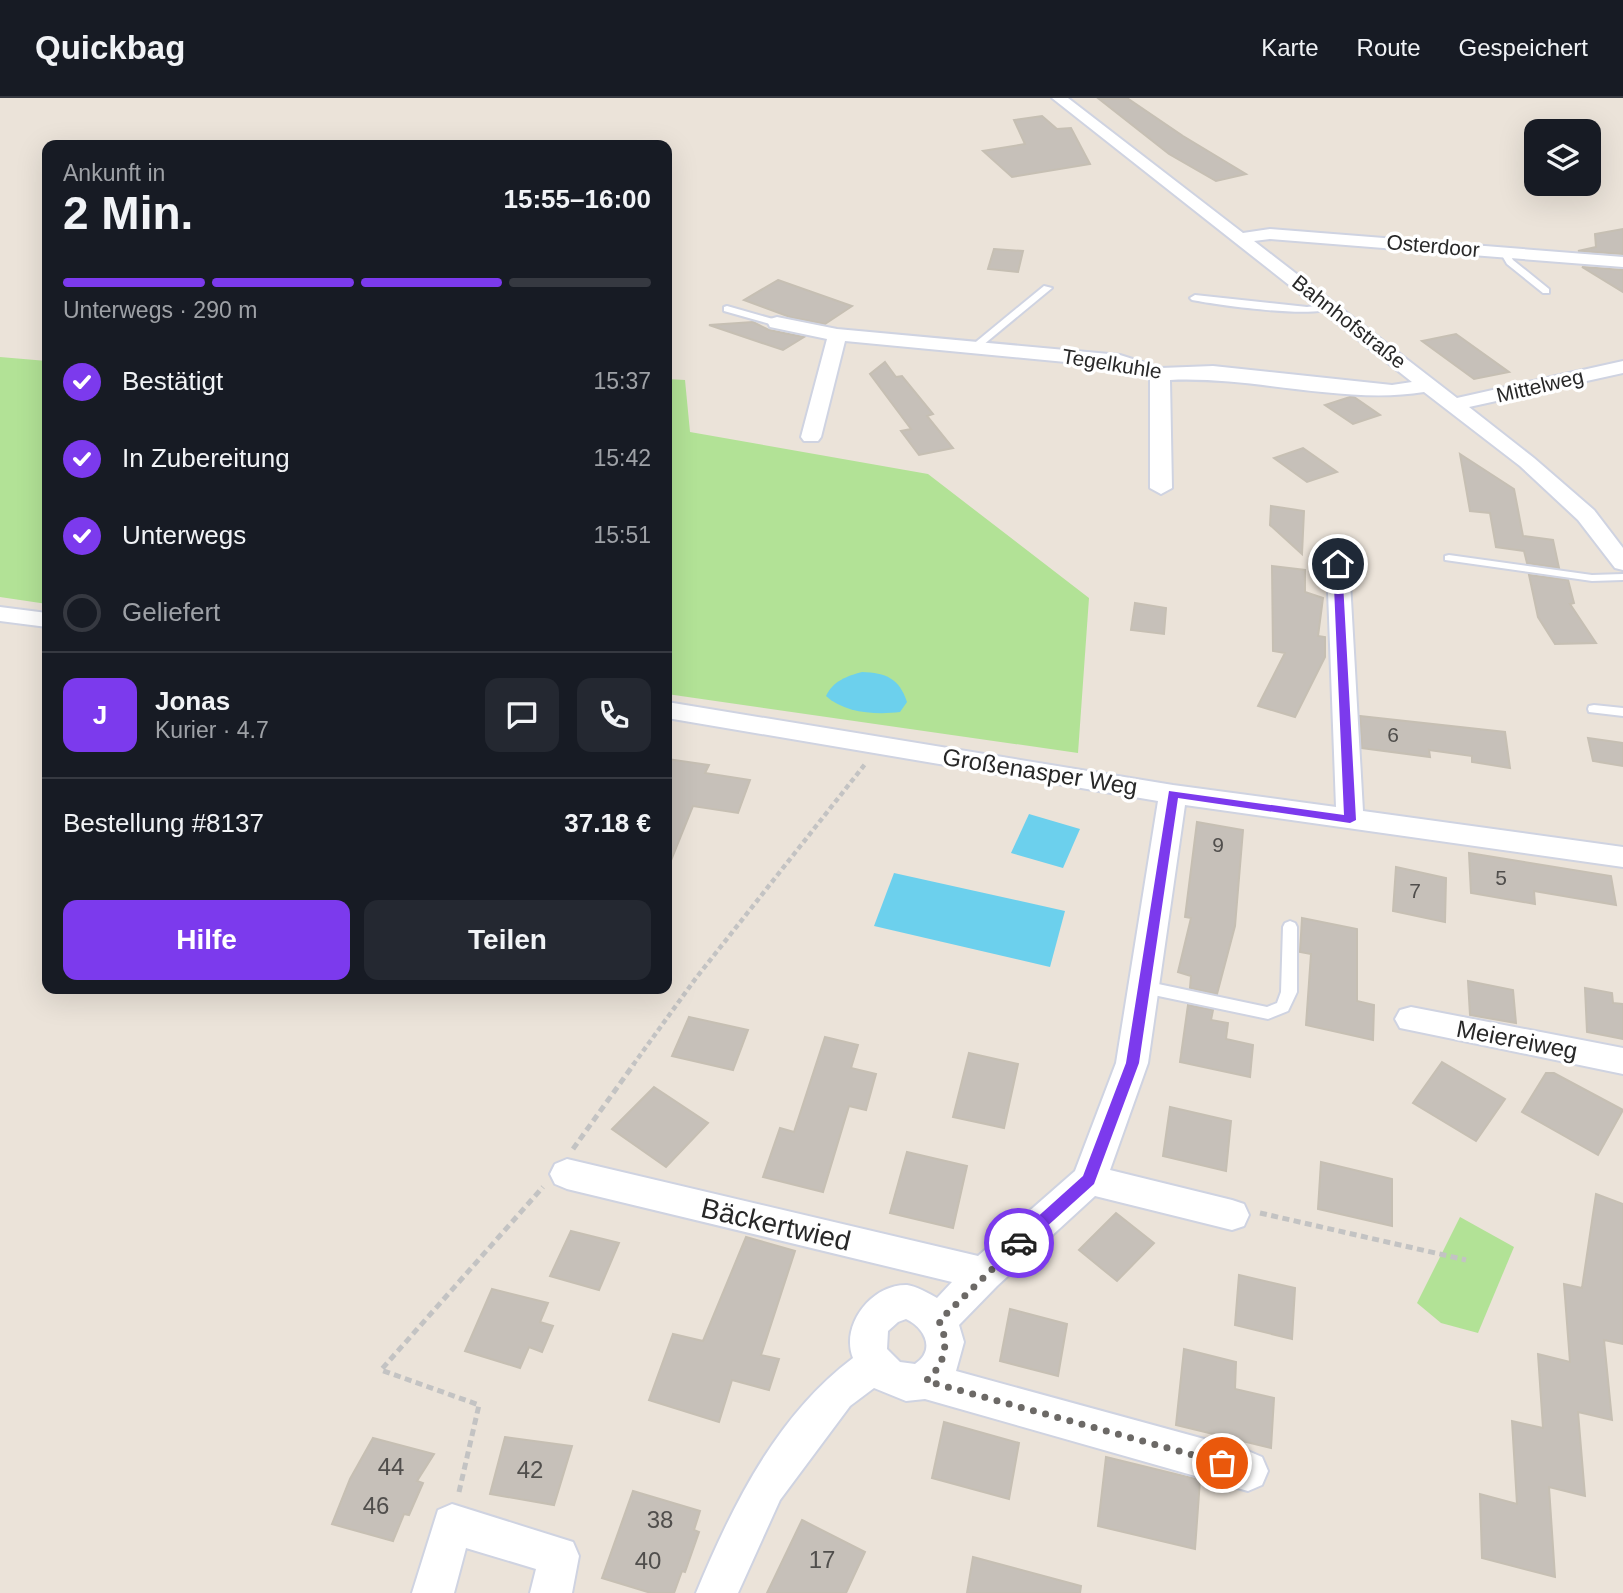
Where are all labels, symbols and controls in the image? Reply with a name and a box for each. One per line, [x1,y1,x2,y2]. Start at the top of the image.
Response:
text: Quickbag [35,29,185,66]
text: Karte [1261,34,1319,61]
text: Route [1357,34,1421,61]
text: Gespeichert [1459,34,1588,61]
map controls [1524,119,1601,196]
button: layers [1524,119,1601,196]
text: Ankunft in [63,160,165,186]
text: 15:55–16:00 [504,184,651,214]
text: 2 Min. [63,187,193,239]
street label: Osterdoor [1386,230,1481,261]
street label: Bahnhofstraße [1288,270,1411,373]
text: Unterwegs · 290 m [63,297,257,323]
street label: Tegelkuhle [1061,344,1163,383]
icon: check [63,363,101,401]
street label: Mittelweg [1494,364,1586,407]
text: Bestätigt [122,366,223,396]
text: 15:37 [593,368,651,394]
icon: check [63,440,101,478]
text: In Zubereitung [122,443,290,473]
text: 15:42 [593,445,651,471]
icon: check [63,517,101,555]
text: Unterwegs [122,520,246,550]
text: 15:51 [593,522,651,548]
pin [1308,534,1368,594]
icon: home [1319,545,1357,583]
text: Geliefert [122,597,220,627]
button: chat [485,678,559,752]
button: phone [577,678,651,752]
text: Jonas [155,686,230,716]
text: J [93,700,107,730]
text: Kurier · 4.7 [155,717,269,743]
house number: 6 [1387,723,1399,746]
street label: Großenasper Weg [941,743,1139,800]
text: Bestellung #8137 [63,808,264,838]
text: 37.18 € [564,808,651,838]
house number: 9 [1212,833,1224,856]
house number: 5 [1495,866,1507,889]
house number: 7 [1409,879,1421,902]
button: Hilfe [63,900,350,980]
button: Teilen [364,900,651,980]
street label: Meiereiweg [1454,1015,1580,1064]
street label: Bäckertwied [698,1192,854,1257]
courier [984,1208,1054,1278]
icon: car [1000,1224,1038,1262]
pin [1192,1433,1252,1493]
icon: bag [1203,1444,1241,1482]
house number: 44 [378,1453,404,1480]
house number: 42 [517,1456,543,1483]
house number: 46 [363,1492,389,1519]
house number: 38 [647,1506,673,1533]
house number: 17 [809,1546,835,1573]
house number: 40 [635,1547,661,1574]

